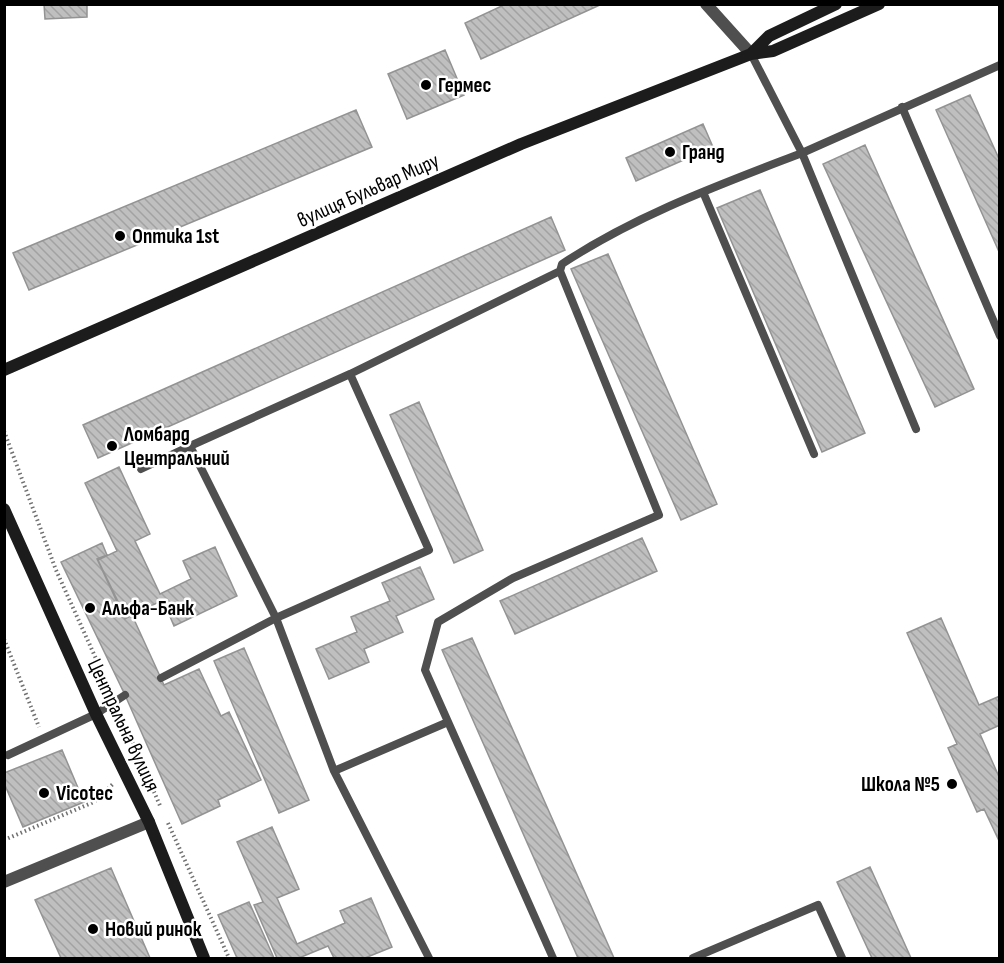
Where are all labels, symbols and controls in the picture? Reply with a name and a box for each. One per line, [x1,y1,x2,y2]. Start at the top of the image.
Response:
place label: Гермес [438,73,492,98]
marker: Гермес [419,78,433,92]
place label: Гранд [682,140,725,165]
marker: Гранд [663,145,677,159]
street label: вулиця Бульвар Миру [294,148,443,233]
place label: Оптика 1st [132,224,219,249]
marker: Оптика 1st [113,229,127,243]
place label: Ломбард Центральний [123,422,230,471]
marker: Ломбард Центральний [105,439,119,453]
place label: Альфа-Банк [101,596,194,621]
marker: Альфа-Банк [83,601,97,615]
street label: Центральна вулиця [82,655,165,796]
place label: Школа №5 [861,772,940,797]
marker: Школа №5 [945,777,959,791]
place label: Vicotec [56,781,113,806]
marker: Vicotec [37,786,51,800]
place label: Новий ринок [105,917,202,942]
marker: Новий ринок [86,922,100,936]

